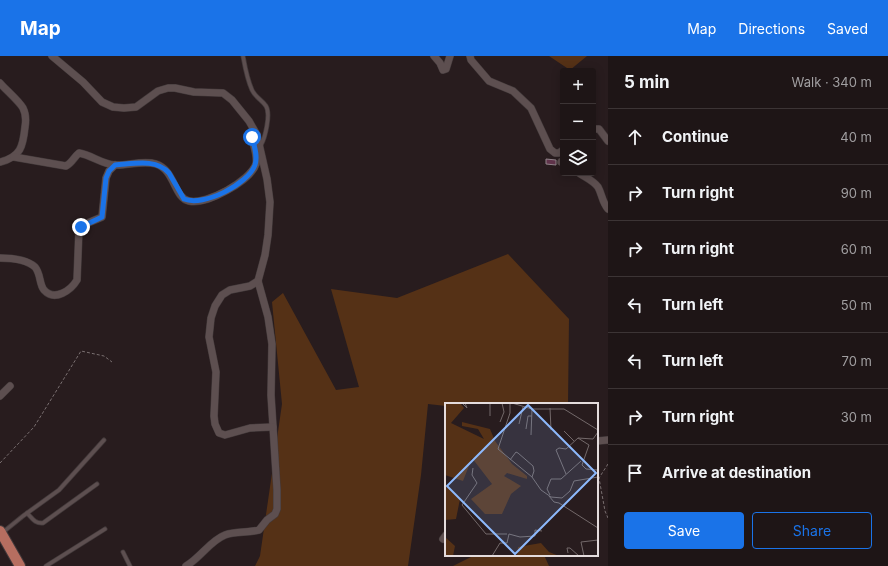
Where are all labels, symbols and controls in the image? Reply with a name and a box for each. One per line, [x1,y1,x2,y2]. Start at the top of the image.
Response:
text: Map [20,17,61,40]
text: Map [687,20,716,37]
text: Directions [738,20,805,37]
text: Saved [827,20,868,37]
map controls [560,68,596,176]
button: + [560,68,596,104]
text: 5 min [624,72,670,92]
text: Walk · 340 m [792,74,872,90]
button: − [560,104,596,140]
icon: ahead [624,126,646,148]
text: Continue [662,127,729,146]
route start [243,128,261,146]
text: 40 m [840,129,872,145]
button: layers [560,140,596,176]
icon: right [624,182,646,204]
text: Turn right [662,183,734,202]
text: 90 m [841,185,872,201]
route end [72,218,90,236]
icon: right [624,238,646,260]
text: Turn right [662,239,734,258]
text: 60 m [841,241,872,257]
icon: left [624,294,646,316]
text: Turn left [662,295,723,314]
text: 50 m [841,297,872,313]
icon: left [624,350,646,372]
text: Turn left [662,351,723,370]
text: 70 m [842,353,872,369]
inset map [445,403,598,556]
icon: right [624,406,646,428]
text: Turn right [662,407,734,426]
text: 30 m [841,409,872,425]
icon: arrive [624,462,646,484]
text: Arrive at destination [662,463,811,482]
button: Save [624,512,744,549]
button: Share [752,512,872,549]

